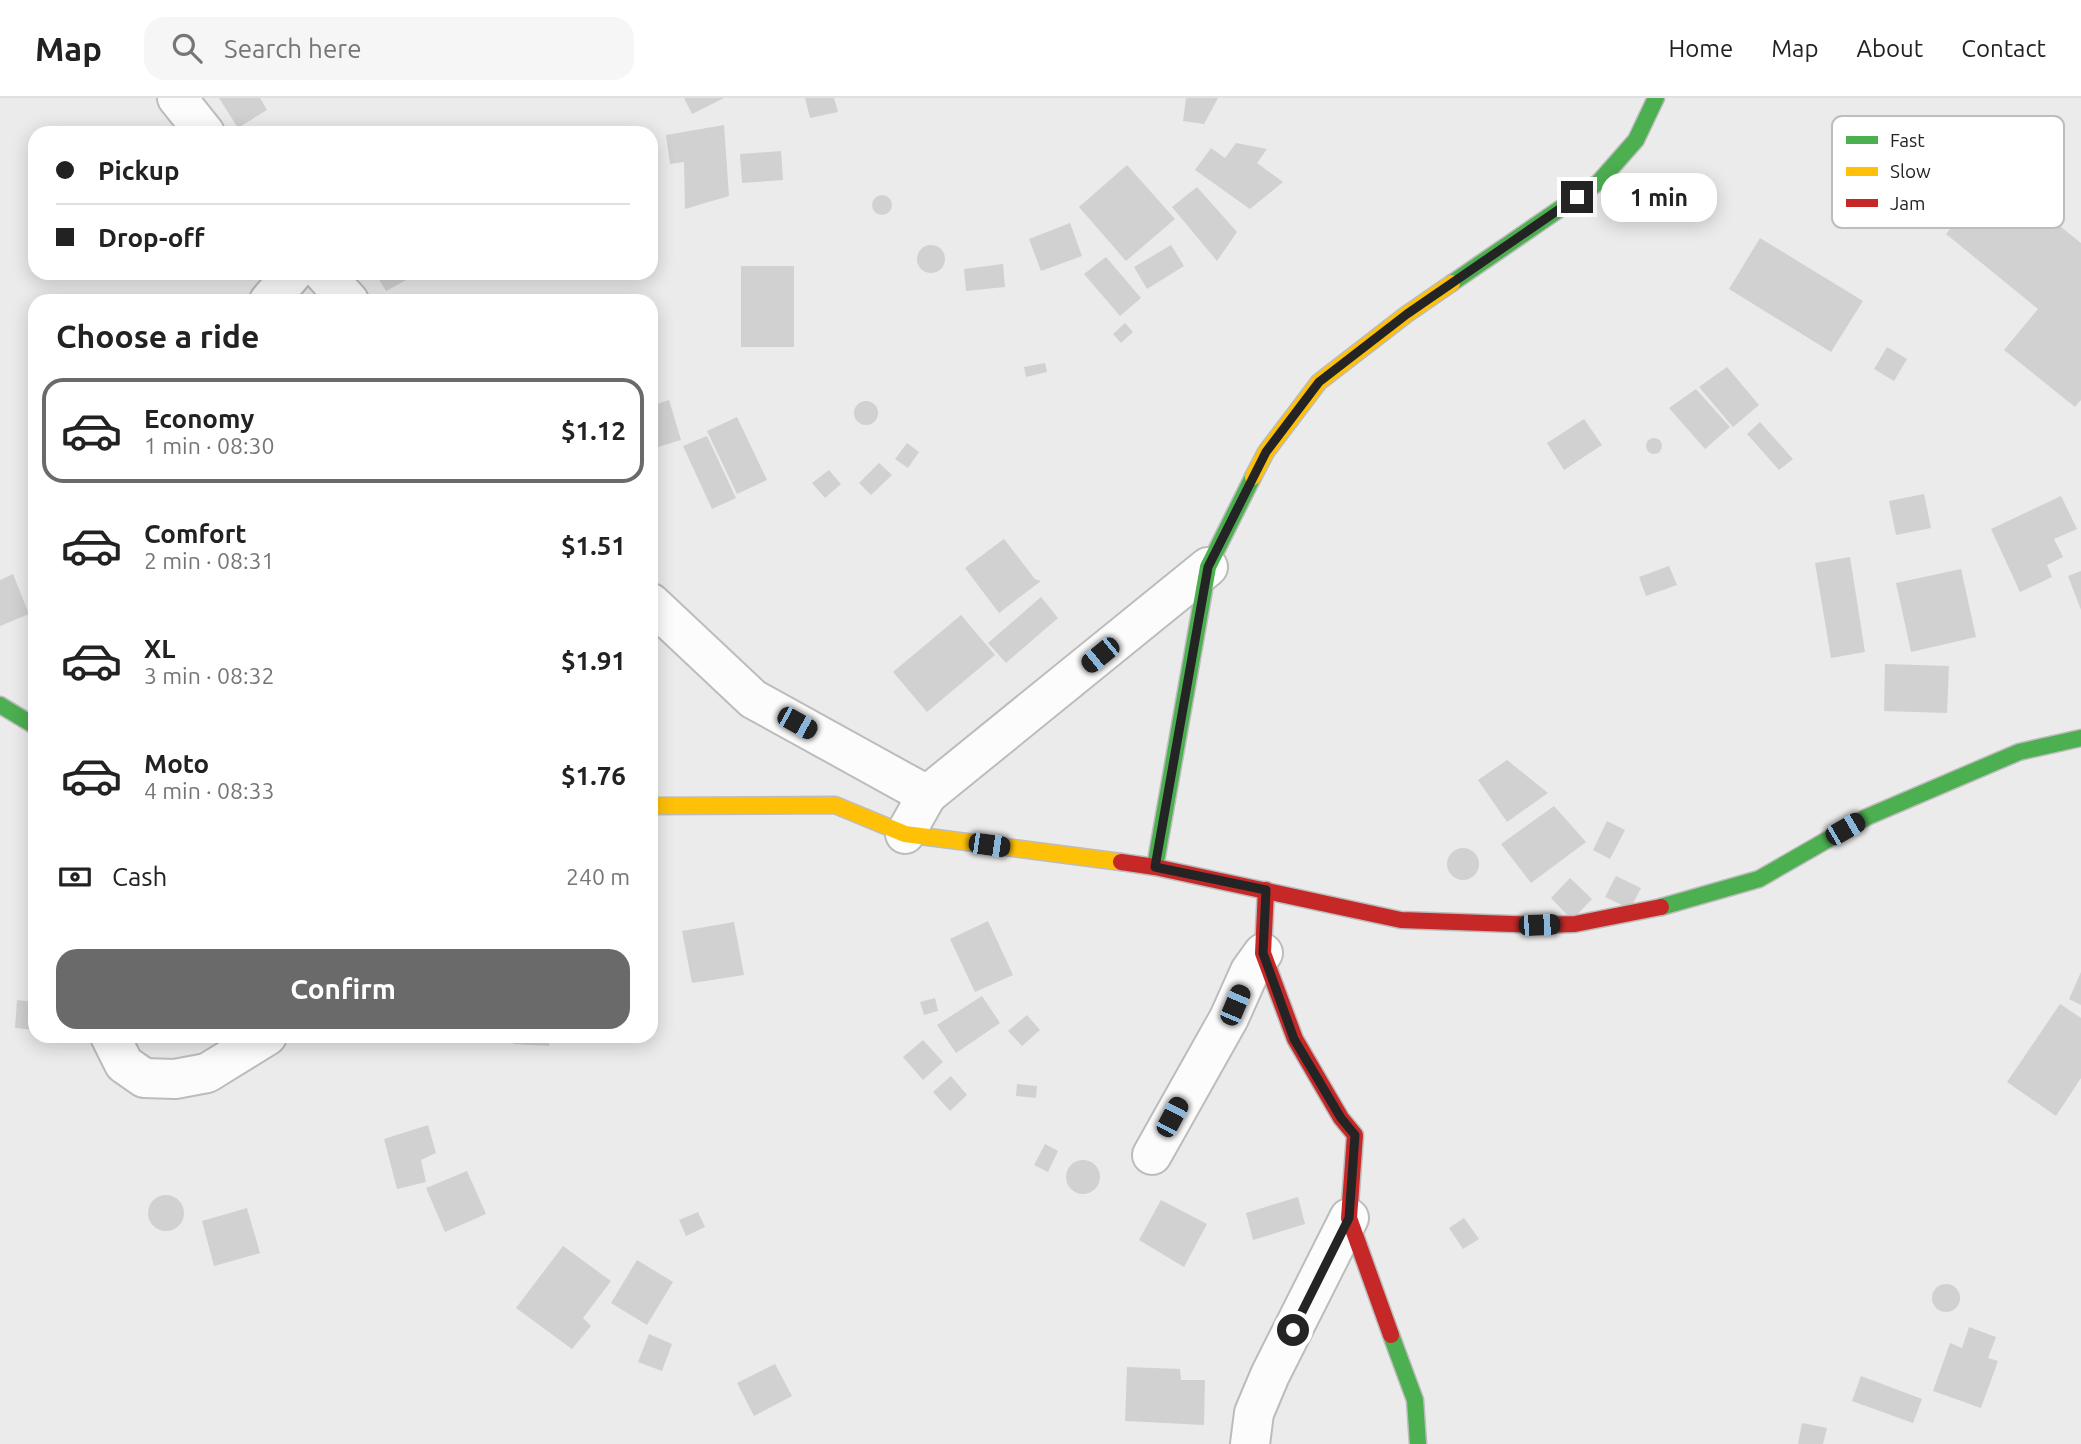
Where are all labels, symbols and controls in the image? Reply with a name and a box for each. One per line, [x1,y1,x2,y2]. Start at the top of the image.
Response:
search box [144,17,634,80]
icon: search [168,29,206,67]
text: Map [35,30,102,67]
text: Search here [224,34,362,63]
text: Home [1668,35,1733,62]
text: Map [1771,35,1818,62]
text: About [1856,35,1923,62]
text: Contact [1961,35,2046,62]
legend [1832,116,2064,228]
text: Fast [1890,129,1925,151]
text: Pickup [98,156,180,185]
text: Slow [1890,160,1931,182]
callout: 1 min [1602,172,1717,222]
route end [1561,181,1593,213]
text: 1 min [1630,185,1688,210]
text: Jam [1890,192,1926,214]
text: Drop-off [98,223,205,252]
text: Choose a ride [56,318,259,354]
icon: car [60,399,123,462]
text: Economy [144,404,254,433]
text: $1.12 [561,416,626,445]
text: 1 min · 08:30 [144,433,275,458]
icon: car [60,514,123,577]
text: Comfort [144,519,247,548]
text: $1.51 [561,531,626,560]
text: 2 min · 08:31 [144,548,275,573]
icon: car [60,629,123,692]
text: XL [144,634,175,663]
car [1078,634,1123,676]
text: $1.91 [561,646,626,675]
text: 3 min · 08:32 [144,663,275,688]
car [774,704,821,742]
icon: car [60,744,123,807]
text: Moto [144,749,209,778]
text: $1.76 [561,761,626,790]
text: 4 min · 08:33 [144,778,275,803]
car [1822,809,1869,849]
car [967,832,1012,858]
icon: cash [56,858,94,896]
text: Cash [112,862,167,891]
text: 240 m [566,864,630,889]
car [1518,914,1561,936]
button: Confirm [56,949,630,1029]
car [1218,982,1253,1028]
car [1153,1094,1192,1140]
route start [1277,1314,1309,1346]

